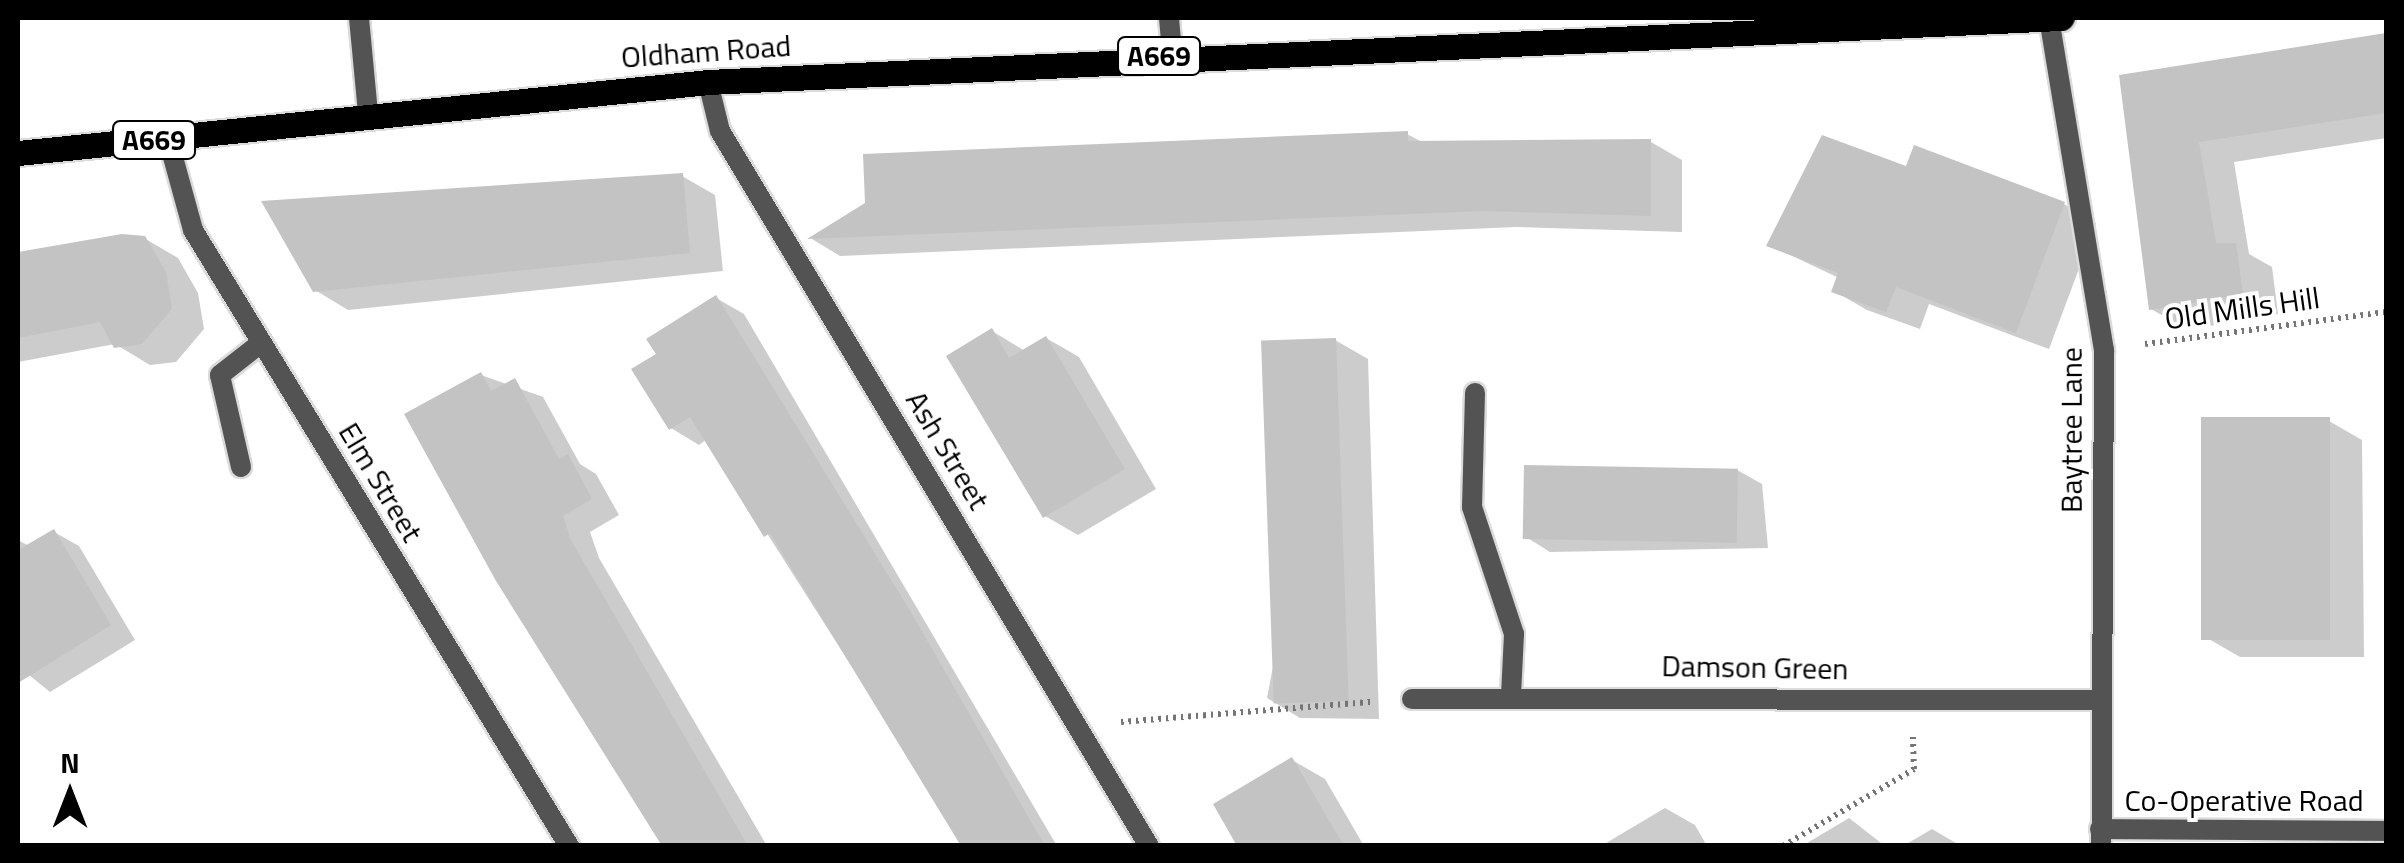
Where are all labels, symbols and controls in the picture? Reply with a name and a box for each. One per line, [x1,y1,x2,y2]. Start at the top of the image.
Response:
street label: Oldham Road [620,27,792,75]
road number: A669 [1116,33,1202,79]
road number: A669 [112,117,196,163]
street label: Old Mills Hill [2162,279,2322,337]
street label: Baytree Lane [2053,347,2089,513]
street label: Ash Street [899,384,997,516]
street label: Elm Street [331,416,431,548]
street label: Damson Green [1661,647,1849,687]
text: N [60,741,80,784]
north arrow [20,743,120,843]
street label: Co-Operative Road [2124,782,2364,818]

